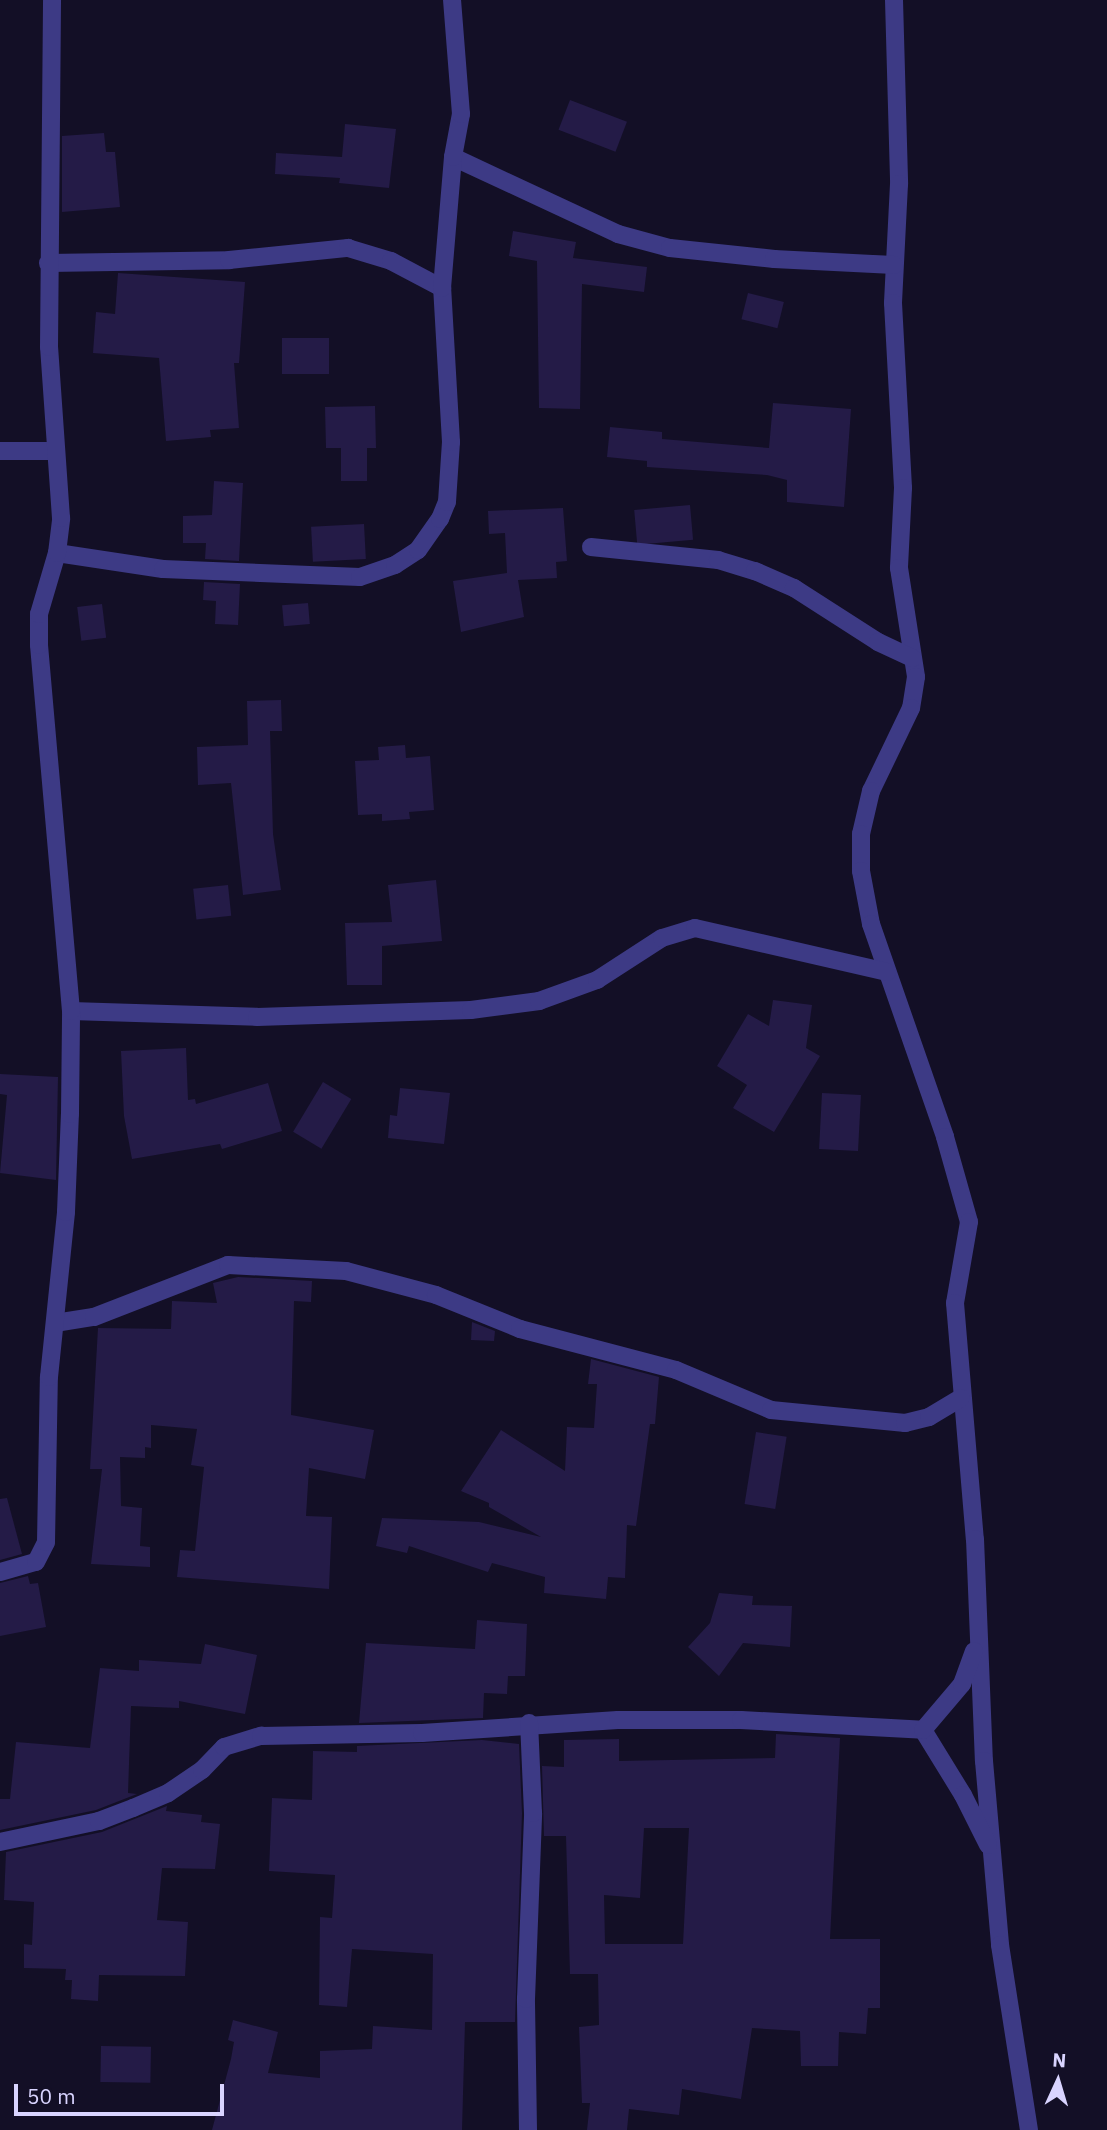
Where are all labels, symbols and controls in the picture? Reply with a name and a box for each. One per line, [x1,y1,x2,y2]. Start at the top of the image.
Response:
north arrow [1023,2046,1093,2116]
text: N [1052,2048,1067,2073]
scale bar [18,2070,228,2114]
text: 50 m [27,2082,76,2110]

